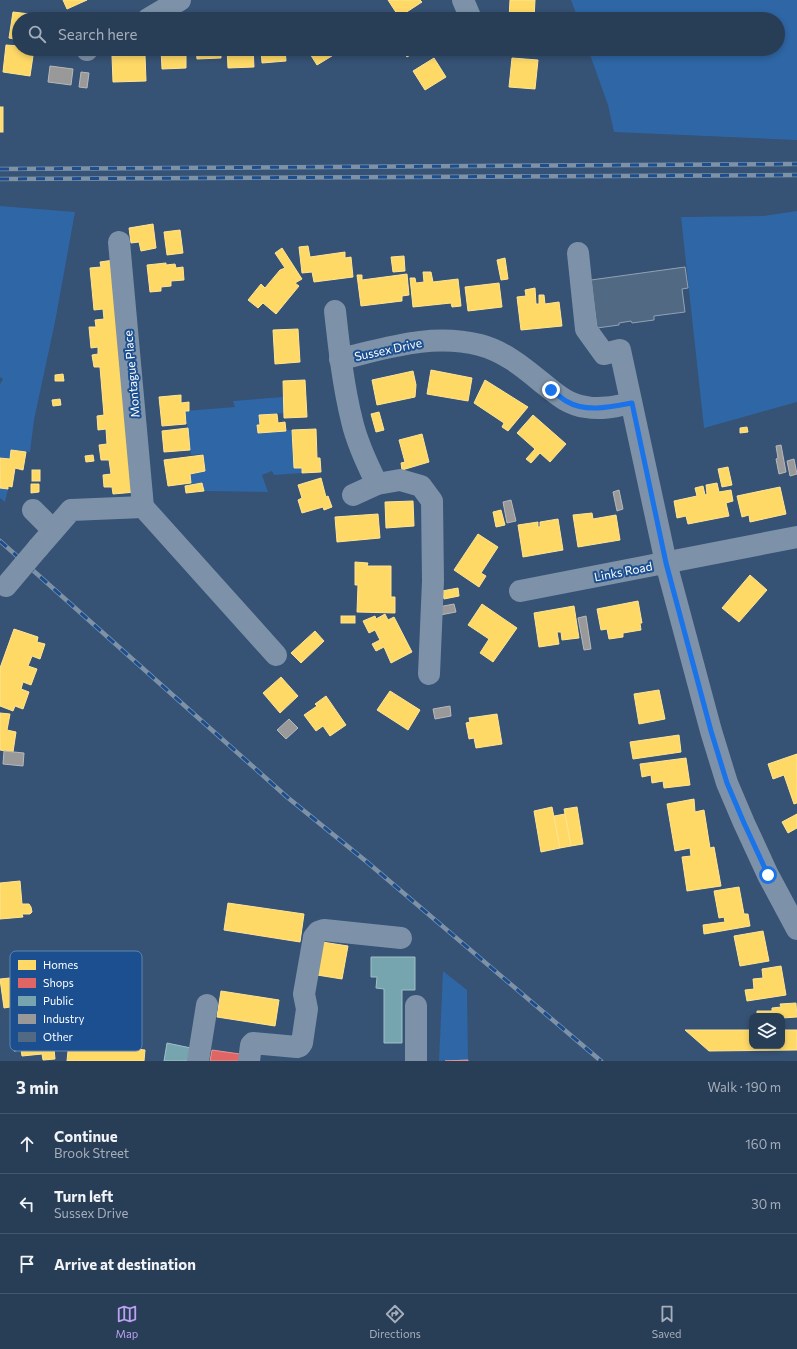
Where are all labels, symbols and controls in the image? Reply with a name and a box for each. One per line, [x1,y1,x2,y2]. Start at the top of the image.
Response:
search box [12,12,785,56]
icon: search [26,23,48,45]
text: Search here [58,25,137,43]
street label: Montague Place [120,330,142,418]
street label: Sussex Drive [353,335,423,363]
route end [542,381,560,399]
street label: Links Road [593,558,653,584]
route start [759,866,777,884]
legend [10,951,142,1051]
text: Homes [43,958,78,971]
text: Shops [43,976,74,989]
text: Public [43,994,74,1007]
text: Industry [43,1012,85,1025]
map controls [749,1013,785,1049]
button: layers [749,1013,785,1049]
text: Other [43,1030,74,1043]
text: 3 min [16,1077,59,1098]
text: Walk · 190 m [707,1079,781,1095]
text: Continue [54,1127,118,1145]
icon: ahead [16,1133,38,1155]
text: 160 m [745,1136,781,1152]
text: Brook Street [54,1145,129,1161]
text: Turn left [54,1187,113,1205]
icon: left [16,1193,38,1215]
text: 30 m [751,1196,781,1212]
text: Sussex Drive [54,1205,128,1221]
icon: arrive [16,1253,38,1275]
text: Arrive at destination [54,1255,196,1273]
tab: Map [116,1303,138,1340]
tab: Directions [369,1303,421,1340]
tab: Saved [652,1303,681,1340]

